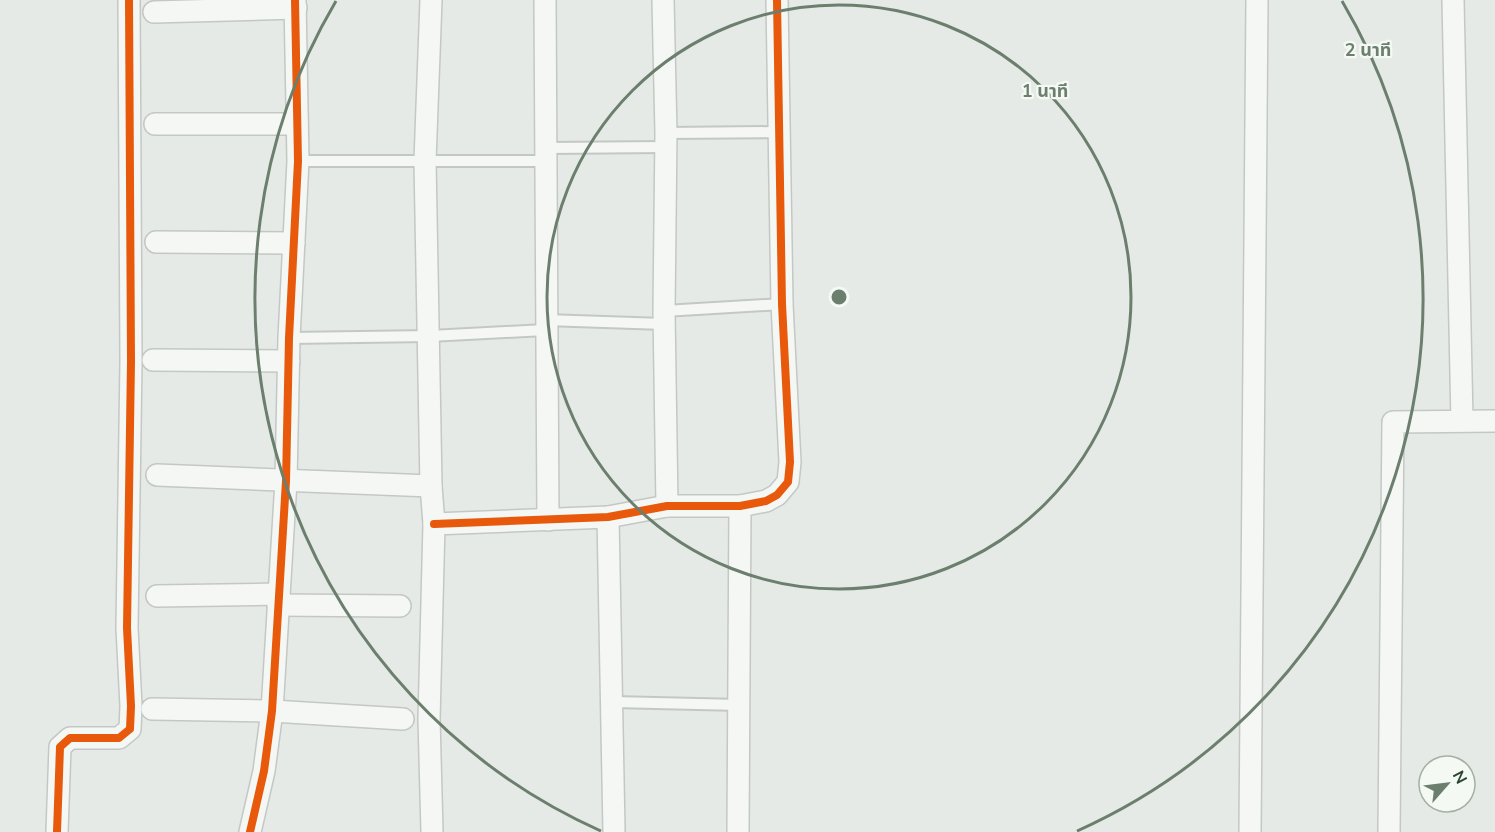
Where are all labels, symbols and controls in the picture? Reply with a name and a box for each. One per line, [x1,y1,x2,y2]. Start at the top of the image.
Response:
text: 2 นาที [1345,38,1391,62]
text: 1 นาที [1022,79,1068,103]
centre of rings [829,287,849,307]
north arrow [1417,754,1477,814]
text: N [1447,767,1472,788]

